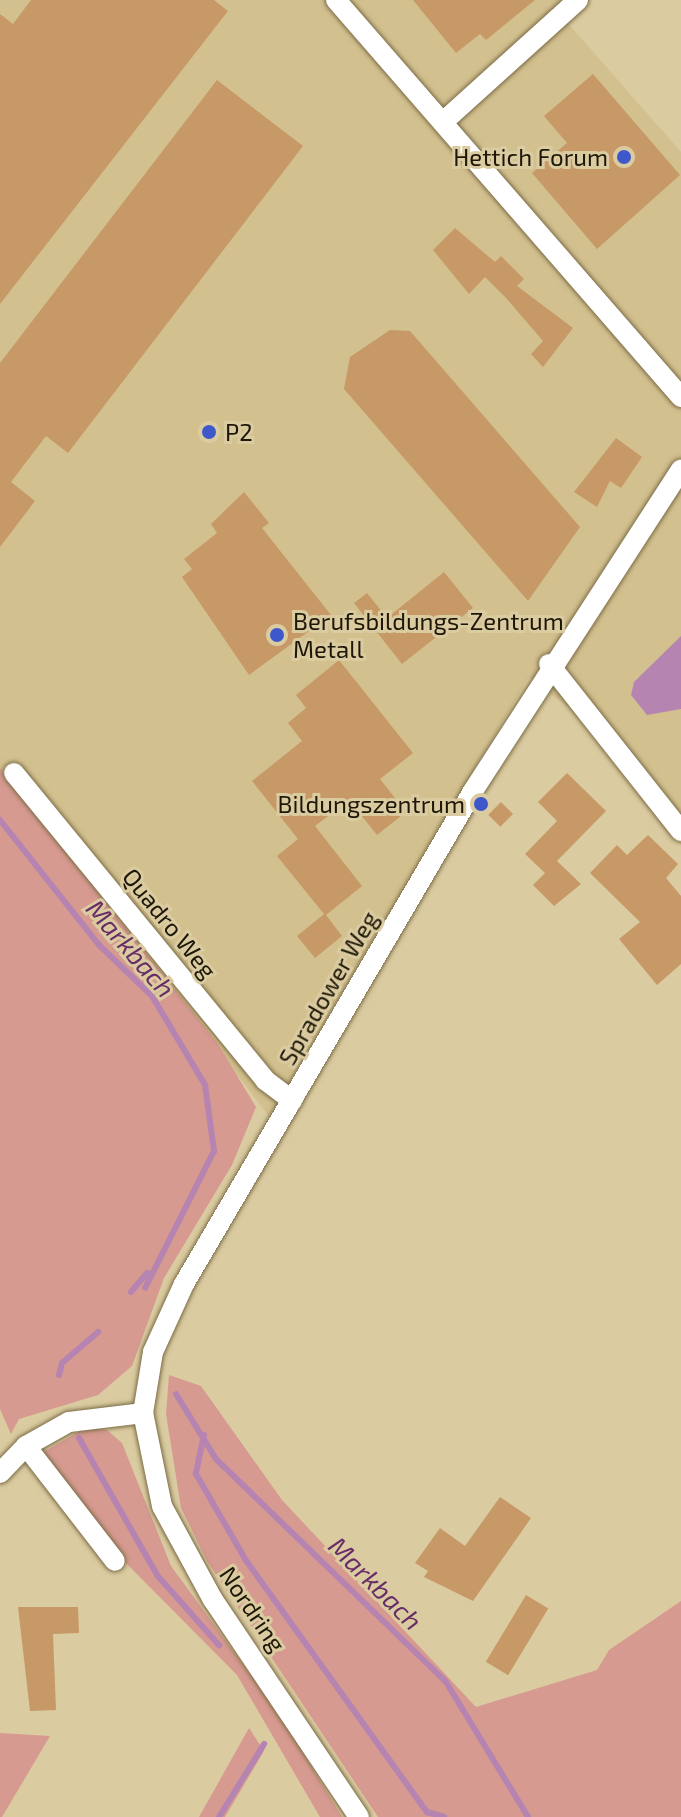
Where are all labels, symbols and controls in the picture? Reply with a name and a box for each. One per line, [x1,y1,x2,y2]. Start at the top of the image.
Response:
place label: Hettich Forum [453,143,608,171]
marker: Hettich Forum [615,148,633,166]
place label: P2 [225,418,253,446]
marker: P2 [200,423,218,441]
place label: Berufsbildungs-Zentrum Metall [293,607,564,663]
marker: Berufsbildungs-Zentrum Metall [268,626,286,644]
place label: Bildungszentrum [278,790,465,818]
marker: Bildungszentrum [472,795,490,813]
street label: Quadro Weg [117,862,223,984]
water label: Markbach [80,893,182,1003]
street label: Spradower Weg [272,906,384,1070]
water label: Markbach [323,1530,429,1636]
street label: Nordring [214,1561,292,1657]

